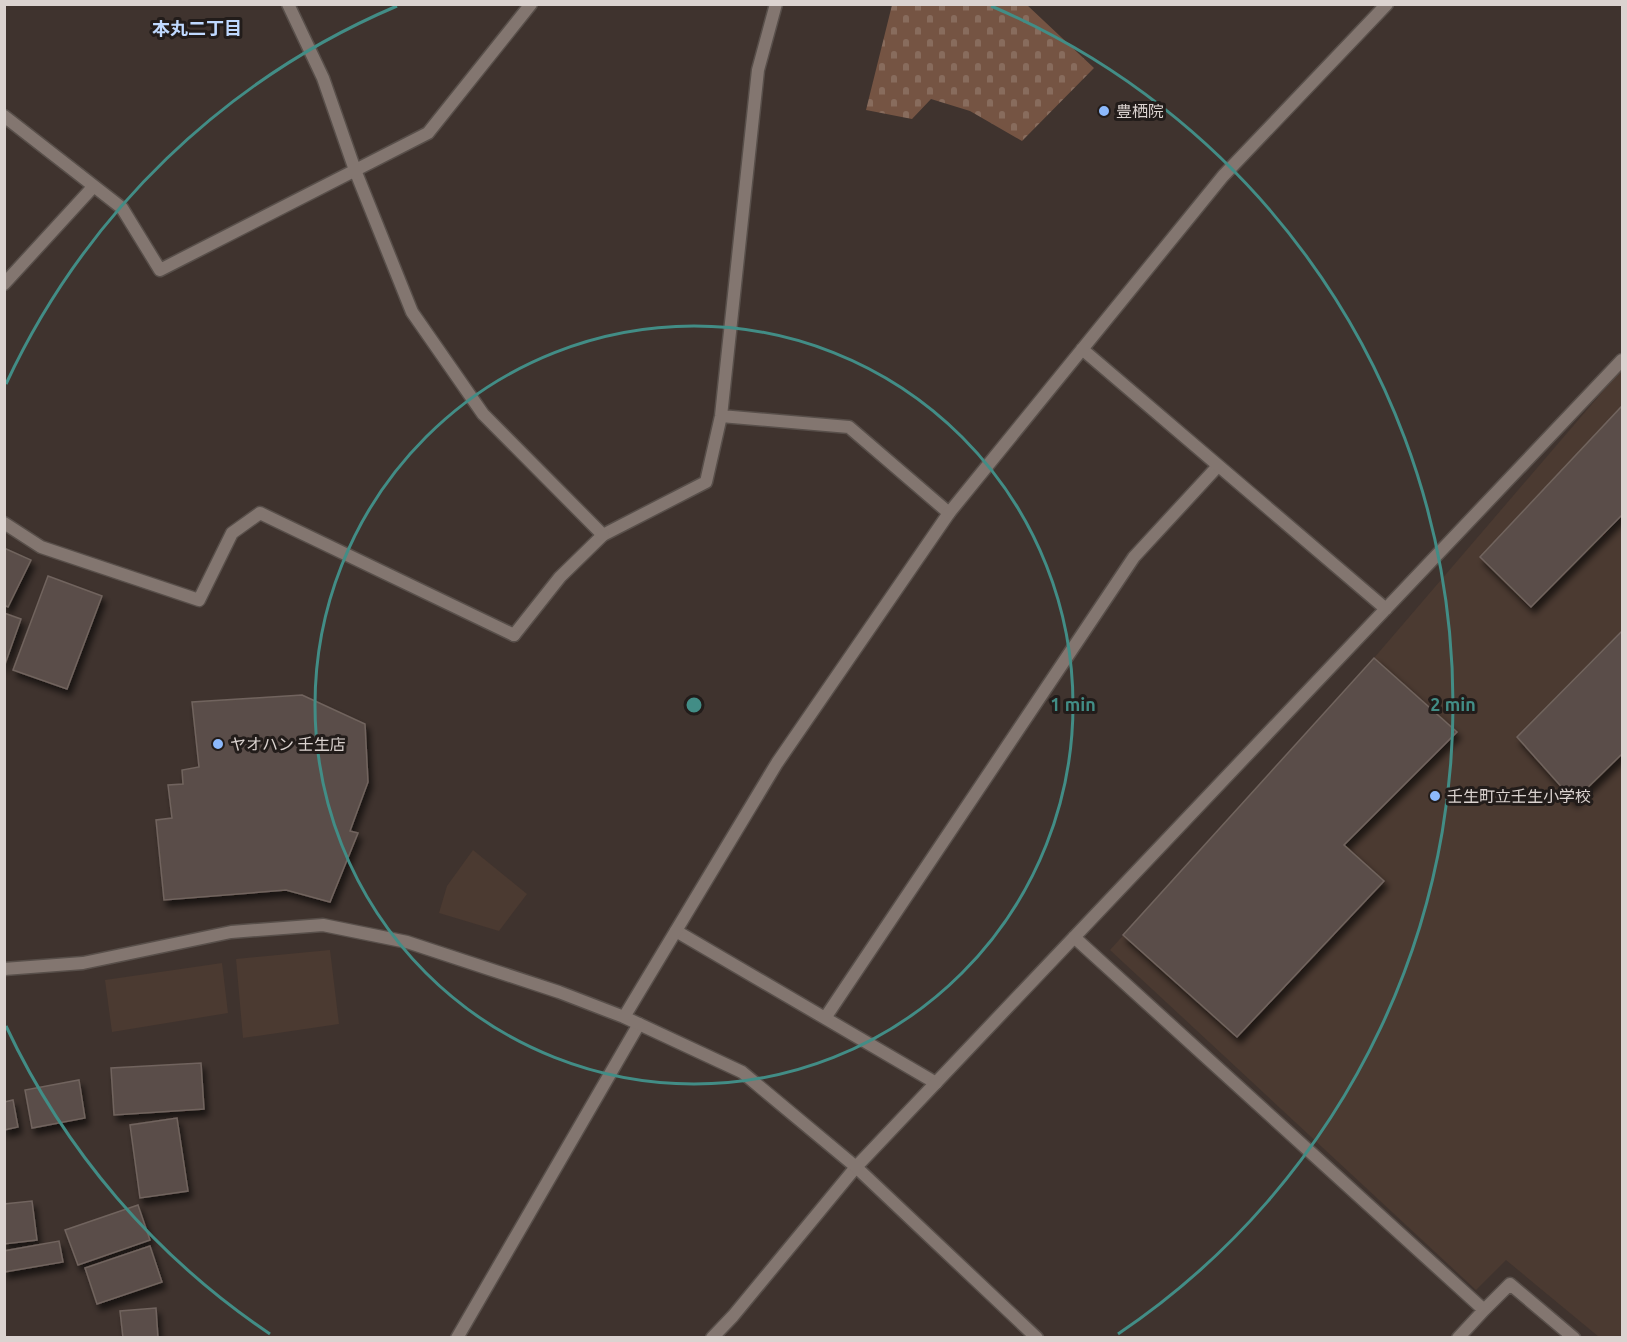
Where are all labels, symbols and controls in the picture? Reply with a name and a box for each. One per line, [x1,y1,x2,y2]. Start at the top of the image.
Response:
district label: 本丸二丁目 [152,18,242,38]
place label: 豊栖院 [1116,102,1164,120]
marker: 豊栖院 [1097,104,1111,118]
text: 1 min [1050,694,1096,714]
text: 2 min [1430,694,1476,714]
centre of rings [684,695,704,715]
place label: ヤオハン 壬生店 [230,735,346,753]
marker: ヤオハン 壬生店 [211,737,225,751]
place label: 壬生町立壬生小学校 [1447,787,1591,805]
marker: 壬生町立壬生小学校 [1428,789,1442,803]

